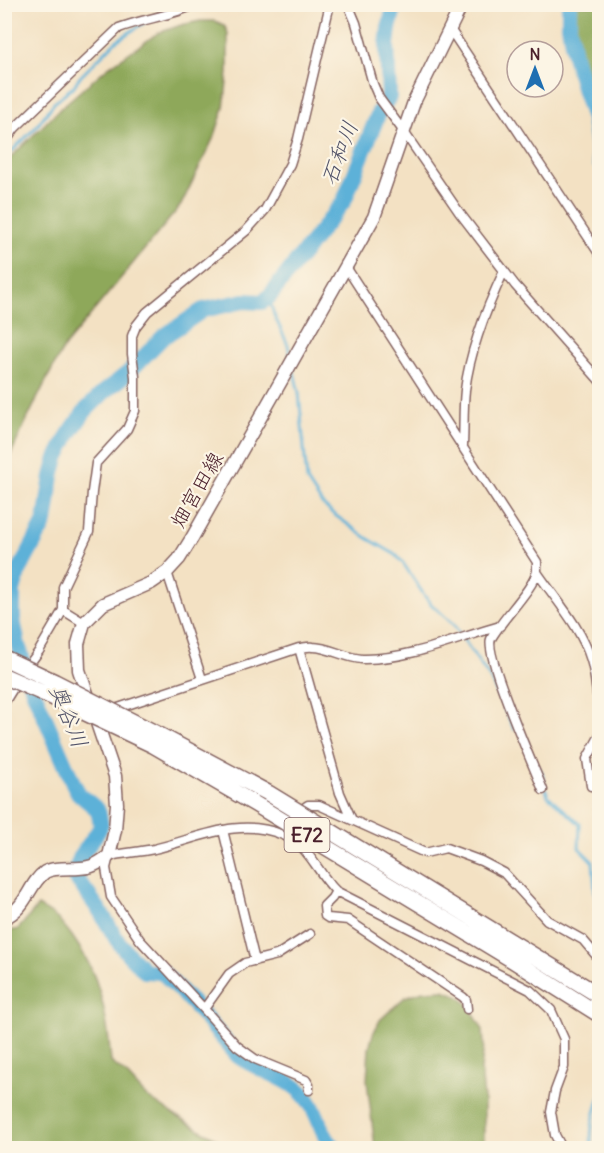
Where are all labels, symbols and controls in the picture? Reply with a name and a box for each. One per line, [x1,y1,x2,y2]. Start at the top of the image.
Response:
north arrow [505,39,565,99]
text: N [529,44,541,64]
water label: 石和川 [314,117,364,189]
street label: 畑宮田線 [164,447,229,533]
water label: 奥谷川 [44,680,94,752]
road number: E72 [284,818,330,852]

